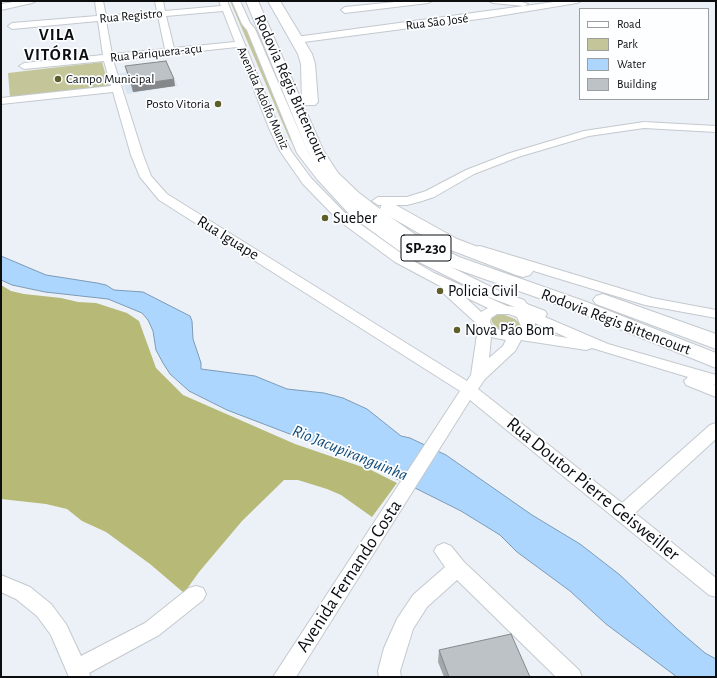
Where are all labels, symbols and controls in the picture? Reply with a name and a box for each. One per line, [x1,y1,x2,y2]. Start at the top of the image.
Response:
street label: Rua Registro [99,5,163,27]
legend [579,8,709,100]
street label: Rua São José [405,10,469,34]
street label: Rodovia Régis Bittencourt [250,12,332,164]
text: Road [617,18,641,30]
district label: VILA VITÓRIA [24,25,90,65]
text: Park [617,38,638,50]
street label: Rua Pariquera-açu [109,40,203,66]
street label: Avenida Adolfo Muniz [233,44,293,152]
text: Water [617,58,646,70]
place label: Campo Municipal [66,71,155,87]
marker: Campo Municipal [53,74,63,84]
text: Building [617,78,657,90]
place label: Posto Vitoria [146,96,210,112]
marker: Posto Vitoria [213,99,223,109]
place label: Sueber [333,208,377,228]
street label: Rua Iguape [193,211,263,265]
marker: Sueber [320,213,330,223]
road number: SP-230 [401,235,451,261]
place label: Policia Civil [448,281,518,301]
street label: Rodovia Régis Bittencourt [538,285,694,359]
marker: Policia Civil [435,286,445,296]
place label: Nova Pão Bom [465,320,554,340]
marker: Nova Pão Bom [452,325,462,335]
street label: Rua Doutor Pierre Geisweiller [502,412,684,566]
water label: Rio Jacupiranguinha [289,421,411,485]
street label: Avenida Fernando Costa [291,496,407,656]

